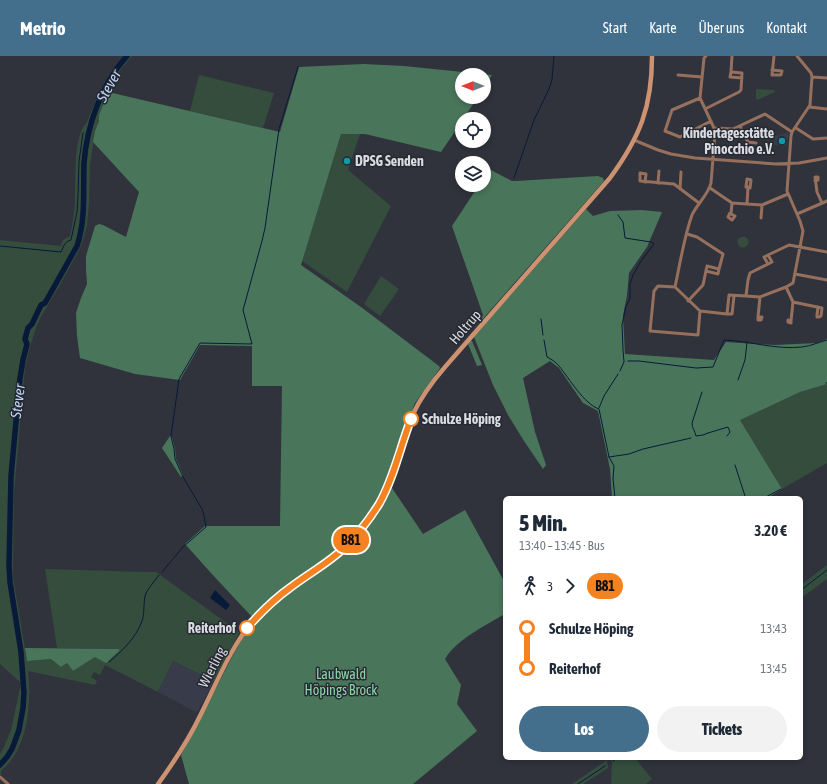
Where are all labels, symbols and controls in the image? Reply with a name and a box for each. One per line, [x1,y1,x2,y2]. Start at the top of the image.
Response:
text: Metrio [20,17,66,39]
text: Start [603,20,627,36]
text: Karte [649,20,677,36]
text: Über uns [699,20,744,36]
text: Kontakt [766,20,807,36]
water label: Stever [92,66,125,106]
north arrow [455,68,491,104]
map controls [455,68,491,192]
button: locate [455,112,491,148]
place label: Kindertagesstätte Pinocchio e.V. [683,125,774,157]
marker: Kindertagesstätte Pinocchio e.V. [777,136,787,146]
place label: DPSG Senden [355,153,424,169]
marker: DPSG Senden [342,156,352,166]
button: layers [455,156,491,192]
street label: Holtrup [446,306,484,347]
water label: Stever [7,382,28,420]
marker: Schulze Höping [403,411,419,427]
place label: Schulze Höping [422,411,502,427]
text: 5 Min. [519,510,567,536]
text: 3.20 € [754,522,787,539]
line badge: B81 [328,527,374,553]
text: B81 [341,532,361,548]
text: 13:40 – 13:45 · Bus [519,538,605,553]
icon: walk [519,575,541,597]
icon: forward [559,575,581,597]
text: B81 [595,578,615,594]
text: 3 [547,579,553,594]
place label: Reiterhof [188,620,236,636]
marker: Reiterhof [239,620,255,636]
text: Schulze Höping [549,620,634,637]
text: 13:43 [760,621,787,636]
street label: Wierling [195,644,229,690]
text: Reiterhof [549,660,601,677]
text: 13:45 [760,661,787,676]
park label: Laubwald Höpings Brock [305,666,377,698]
button: Los [519,706,649,752]
button: Tickets [657,706,787,752]

